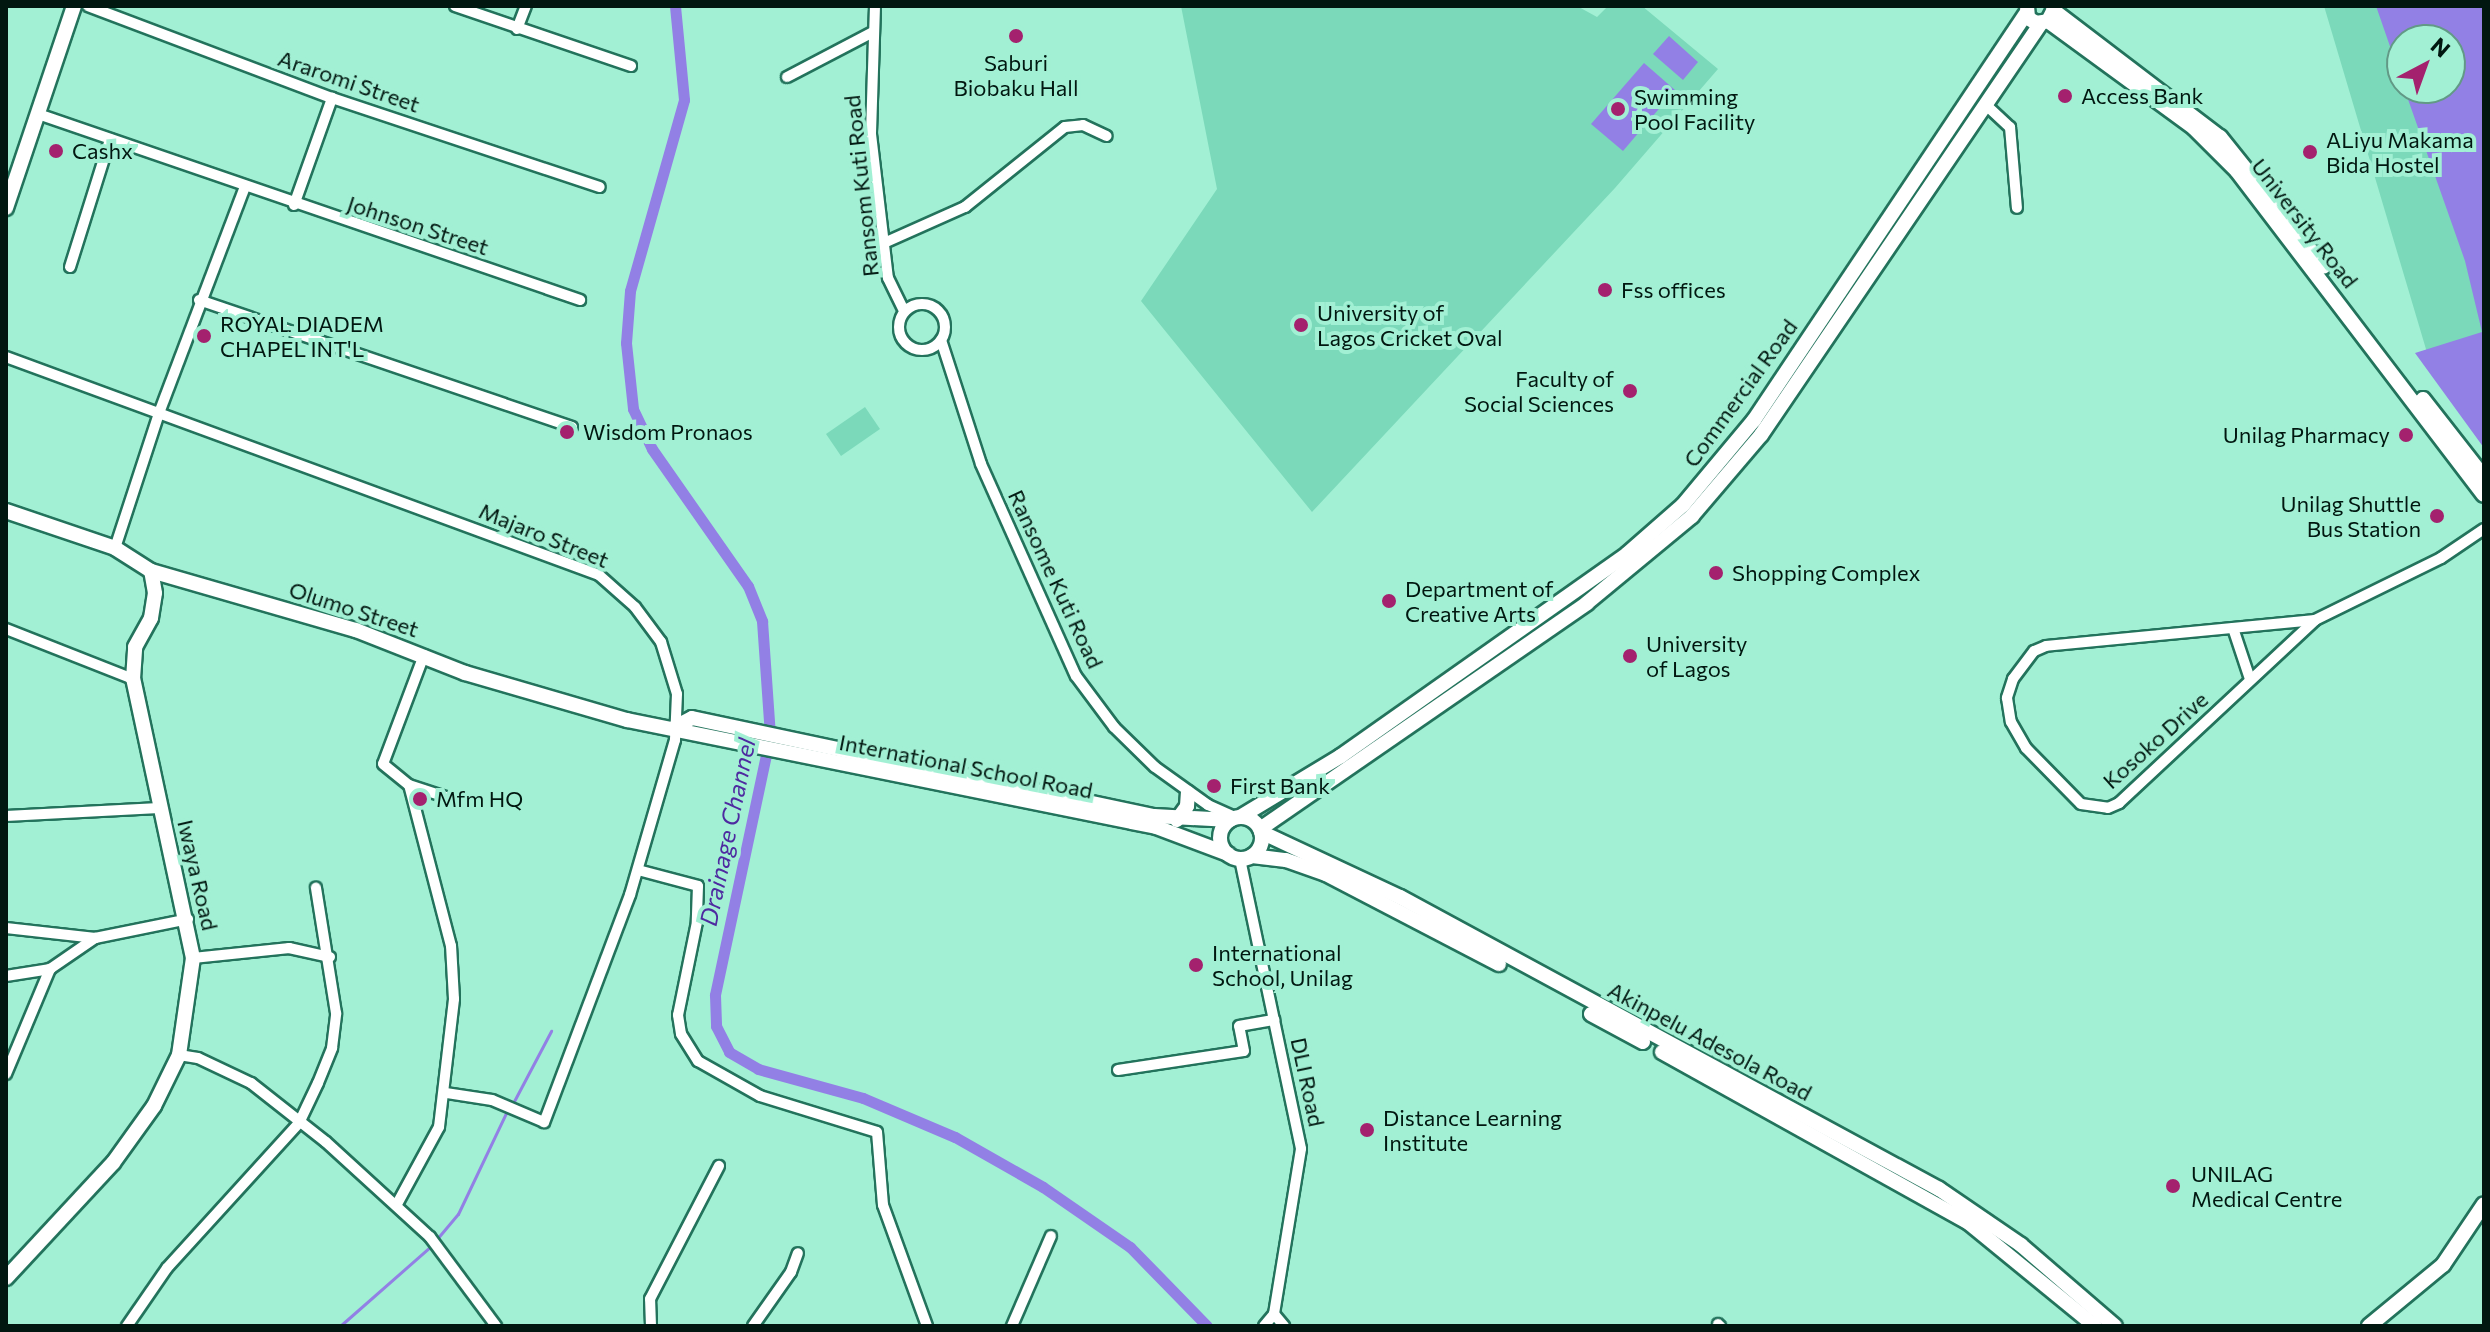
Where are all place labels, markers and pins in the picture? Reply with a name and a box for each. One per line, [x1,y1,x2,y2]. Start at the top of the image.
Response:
marker: Saburi Biobaku Hall [1007,27,1025,45]
place label: Saburi Biobaku Hall [953,49,1079,100]
place label: Swimming Pool Facility [1634,83,1755,134]
place label: Access Bank [2081,83,2203,109]
marker: Access Bank [2056,87,2074,105]
marker: Swimming Pool Facility [1609,100,1627,118]
place label: ALiyu Makama Bida Hostel [2326,126,2474,178]
place label: Cashx [72,138,133,164]
marker: Cashx [47,142,65,160]
marker: ALiyu Makama Bida Hostel [2301,143,2319,161]
place label: Fss offices [1621,277,1726,303]
marker: Fss offices [1596,281,1614,299]
place label: University of Lagos Cricket Oval [1317,299,1503,350]
place label: ROYAL DIADEM CHAPEL INT'L [220,310,384,362]
marker: University of Lagos Cricket Oval [1292,316,1310,334]
marker: ROYAL DIADEM CHAPEL INT'L [195,327,213,345]
place label: Faculty of Social Sciences [1464,365,1614,416]
marker: Faculty of Social Sciences [1621,382,1639,400]
place label: Wisdom Pronaos [583,419,753,445]
place label: Unilag Pharmacy [2223,422,2390,448]
marker: Wisdom Pronaos [558,423,576,441]
marker: Unilag Pharmacy [2397,426,2415,444]
place label: Unilag Shuttle Bus Station [2280,490,2421,542]
marker: Unilag Shuttle Bus Station [2428,507,2446,525]
place label: Shopping Complex [1732,560,1920,586]
marker: Shopping Complex [1707,564,1725,582]
place label: Department of Creative Arts [1405,575,1553,626]
marker: Department of Creative Arts [1380,592,1398,610]
place label: University of Lagos [1646,630,1747,682]
marker: University of Lagos [1621,647,1639,665]
place label: First Bank [1230,773,1330,799]
marker: First Bank [1205,777,1223,795]
place label: Mfm HQ [436,786,523,812]
marker: Mfm HQ [411,790,429,808]
place label: International School, Unilag [1212,939,1353,990]
marker: International School, Unilag [1187,956,1205,974]
place label: Distance Learning Institute [1383,1104,1562,1156]
marker: Distance Learning Institute [1358,1121,1376,1139]
place label: UNILAG Medical Centre [2191,1160,2342,1212]
marker: UNILAG Medical Centre [2162,1175,2184,1197]

